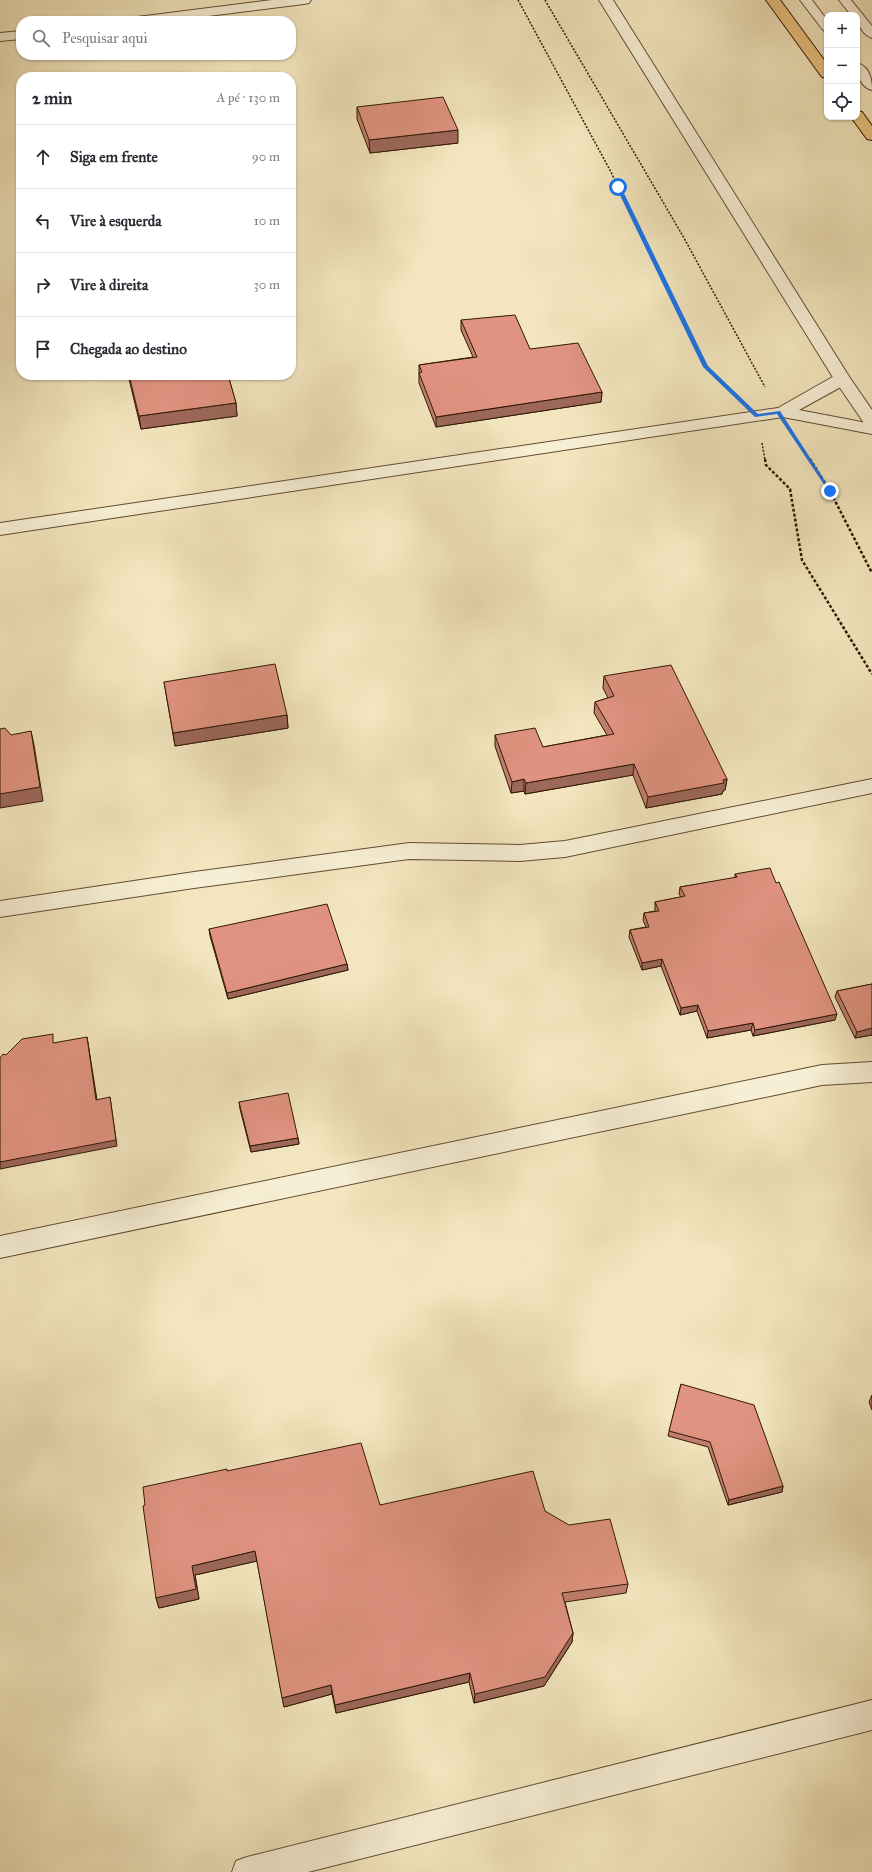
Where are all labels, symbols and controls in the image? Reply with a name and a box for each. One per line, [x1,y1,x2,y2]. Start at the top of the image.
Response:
map controls [824,12,860,120]
button: + [824,12,860,48]
search box [16,16,296,60]
icon: search [30,27,52,49]
text: Pesquisar aqui [62,29,148,47]
button: − [824,48,860,84]
button: locate [824,84,860,120]
text: 2 min [32,88,72,109]
text: A pé · 130 m [216,90,280,106]
icon: ahead [32,146,54,168]
text: Siga em frente [70,148,158,166]
text: 90 m [252,149,280,165]
route start [609,178,627,196]
icon: left [32,210,54,232]
text: Vire à esquerda [70,212,162,230]
text: 10 m [254,213,280,229]
icon: right [32,274,54,296]
text: Vire à direita [70,276,148,294]
text: 30 m [254,277,280,293]
icon: arrive [32,338,54,360]
text: Chegada ao destino [70,340,187,358]
route end [821,482,839,500]

